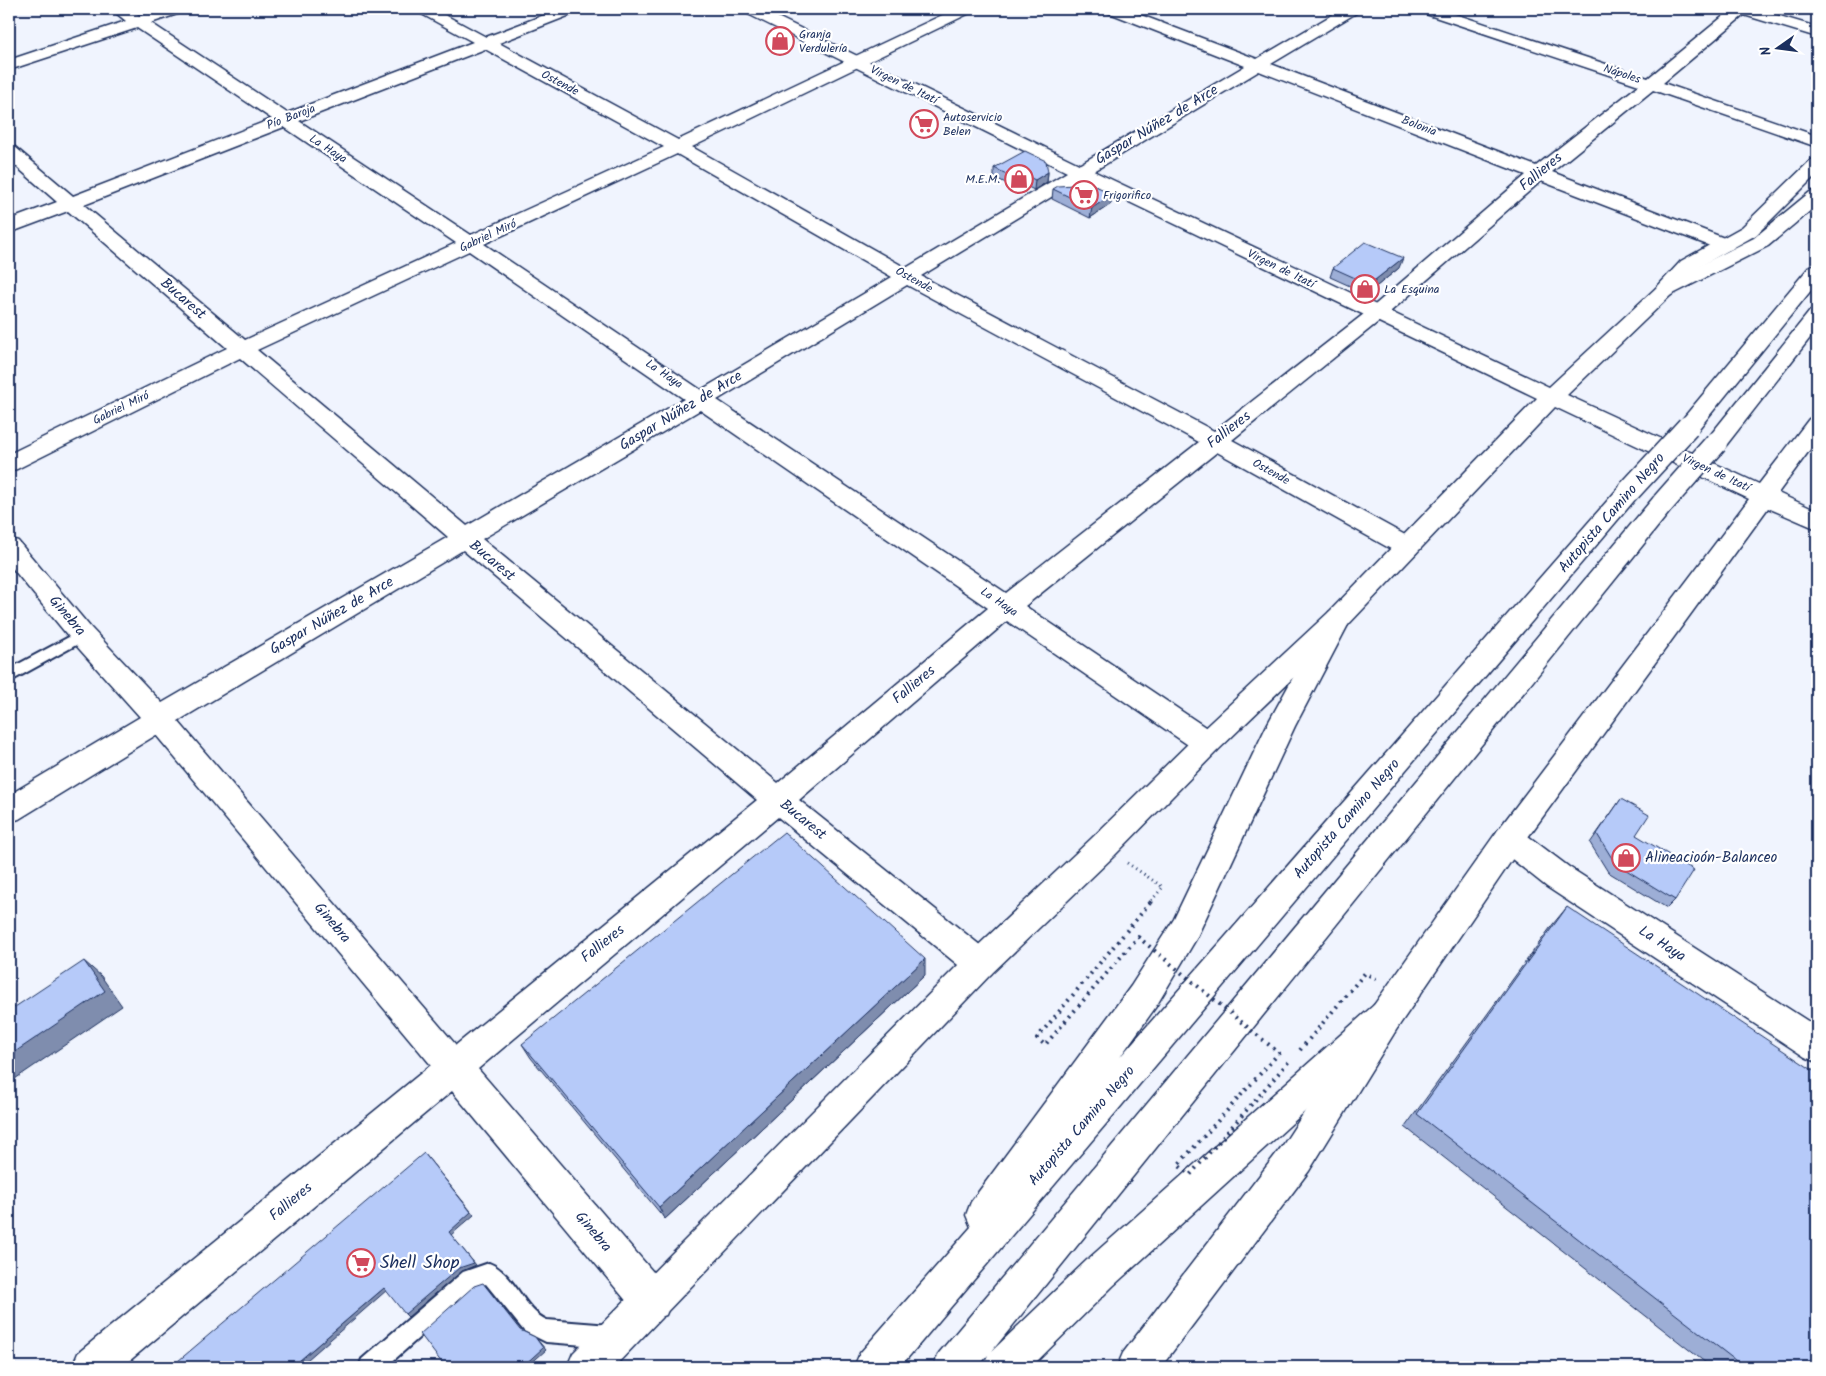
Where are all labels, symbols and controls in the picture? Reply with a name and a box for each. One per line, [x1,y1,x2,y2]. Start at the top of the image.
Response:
north arrow [1754,22,1804,72]
place label: Granja Verdulería [799,25,848,58]
shop icon: Granja Verdulería [765,26,795,56]
text: N [1755,44,1778,58]
street label: Nápoles [1601,59,1643,89]
street label: Virgen de Itatí [867,60,943,111]
street label: Ostende [538,65,583,101]
street label: Gaspar Núñez de Arce [1091,78,1223,171]
street label: Pío Baroja [264,99,319,135]
place label: Autoservicio Belen [943,108,1002,141]
supermarket icon: Autoservicio Belen [909,109,939,139]
street label: Bolonia [1399,111,1440,142]
street label: La Haya [305,130,351,169]
street label: Fallieres [1514,146,1569,197]
shop icon: M.E.M. [1004,164,1034,194]
place label: M.E.M. [966,170,1000,189]
supermarket icon: Frigorifico [1069,180,1099,210]
place label: Frigorifico [1103,186,1151,205]
street label: Gabriel Miró [456,214,520,257]
street label: Virgen de Itatí [1244,244,1320,295]
street label: Ostende [892,262,937,298]
street label: Bucarest [155,272,212,326]
shop icon: La Esquina [1350,274,1380,304]
place label: La Esquina [1384,280,1440,299]
street label: La Haya [641,354,687,394]
street label: Gaspar Núñez de Arce [615,364,747,457]
street label: Gabriel Miró [89,386,153,430]
street label: Fallieres [1202,405,1257,455]
street label: Autopista Camino Negro [1553,447,1671,579]
street label: Virgen de Itatí [1679,449,1755,498]
street label: Ostende [1249,454,1294,490]
street label: Bucarest [463,534,521,588]
street label: Gaspar Núñez de Arce [265,570,399,661]
street label: La Haya [976,582,1022,622]
street label: Ginebra [43,590,91,642]
street label: Fallieres [887,659,942,710]
street label: Autopista Camino Negro [1288,753,1406,885]
street label: Bucarest [774,794,832,847]
shop icon: Alineacioón-Balanceo [1611,843,1641,873]
place label: Alineacioón-Balanceo [1645,846,1778,870]
street label: Ginebra [308,897,356,949]
street label: Fallieres [576,918,631,969]
street label: La Haya [1633,920,1691,968]
street label: Autopista Camino Negro [1023,1060,1141,1192]
street label: Fallieres [264,1176,319,1227]
street label: Ginebra [569,1206,617,1258]
supermarket icon: Shell Shop [346,1248,376,1278]
place label: Shell Shop [380,1249,460,1278]

